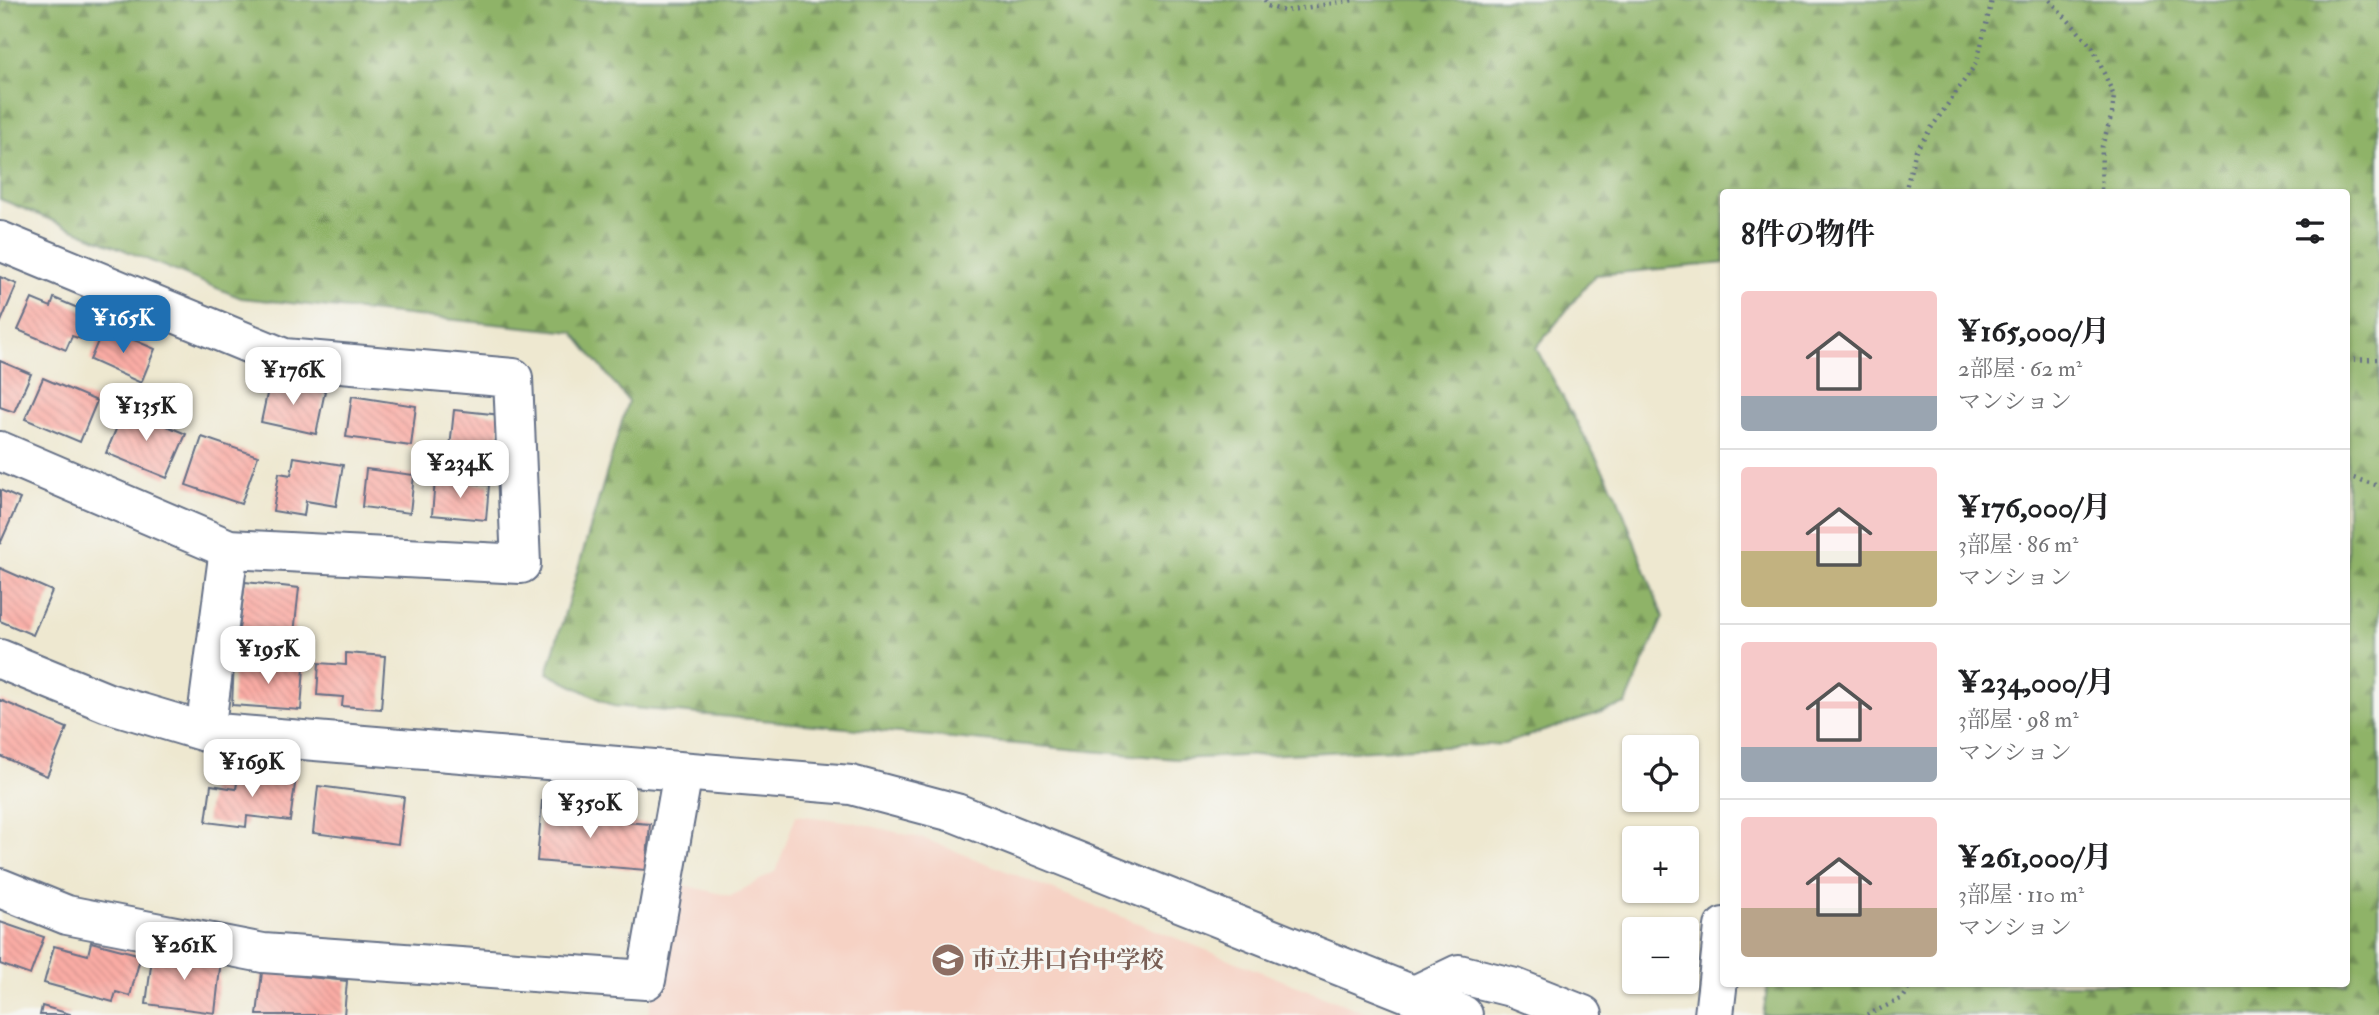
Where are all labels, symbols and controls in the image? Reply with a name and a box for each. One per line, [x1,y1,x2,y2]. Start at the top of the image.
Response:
icon: filters [2291,212,2329,250]
text: 8件の物件 [1741,216,1875,253]
pin: ¥165K [74,296,172,355]
text: ¥165K [91,303,155,332]
text: ¥165,000/月 [1958,313,2110,350]
icon: home [1797,319,1881,403]
pin: ¥176K [244,348,342,407]
text: 2部屋 · 62 m² [1958,354,2082,383]
text: ¥176K [261,355,325,384]
pin: ¥135K [97,384,195,443]
text: マンション [1958,387,2072,416]
text: ¥135K [116,391,176,420]
pin: ¥234K [411,440,509,500]
text: ¥234K [427,448,493,477]
text: ¥176,000/月 [1958,489,2111,526]
icon: home [1797,495,1881,579]
text: 3部屋 · 86 m² [1958,530,2079,559]
text: マンション [1958,563,2072,592]
pin: ¥195K [219,626,317,686]
text: ¥195K [236,634,300,663]
text: ¥234,000/月 [1958,664,2115,701]
icon: home [1797,670,1881,754]
text: 3部屋 · 98 m² [1958,705,2079,734]
map controls [1622,735,1699,994]
button: locate [1622,735,1699,812]
text: マンション [1958,738,2072,767]
pin: ¥169K [203,740,301,799]
text: ¥169K [220,747,284,776]
pin: ¥350K [541,780,639,840]
text: ¥350K [558,788,622,817]
button: + [1622,826,1699,903]
text: ¥261,000/月 [1958,839,2113,876]
icon: home [1797,845,1881,929]
text: 3部屋 · 110 m² [1958,880,2084,909]
text: マンション [1958,913,2072,942]
button: − [1622,917,1699,994]
pin: ¥261K [135,922,233,982]
text: ¥261K [152,930,216,959]
school or university icon: 市立井口台中学校 [929,941,967,979]
place label: 市立井口台中学校 [972,945,1164,976]

